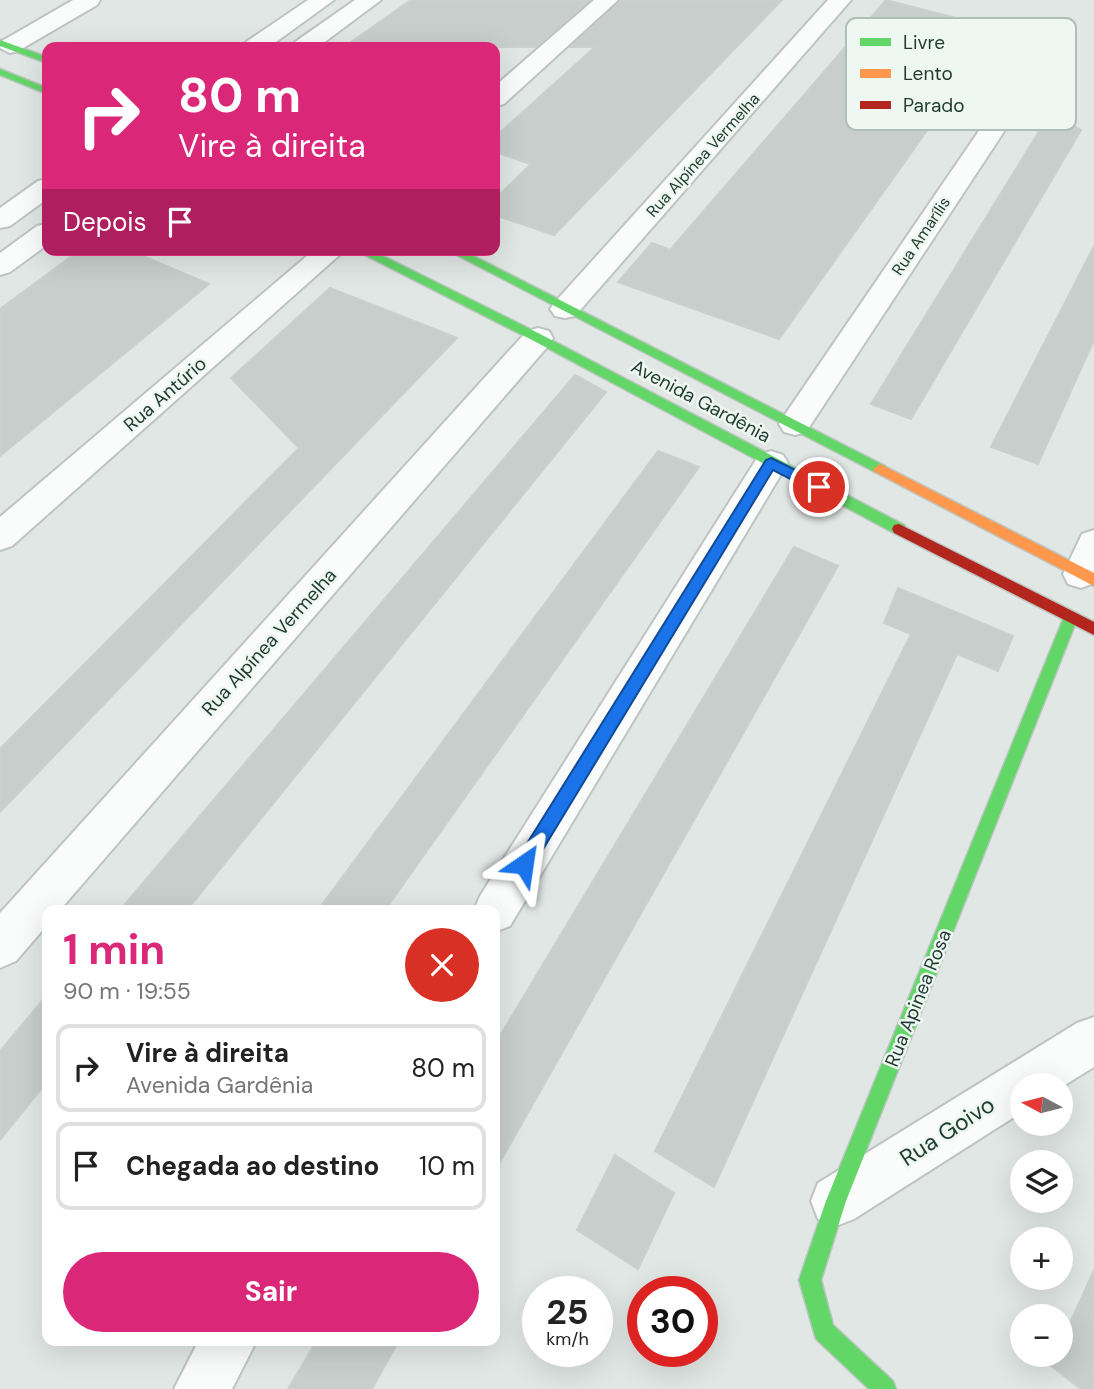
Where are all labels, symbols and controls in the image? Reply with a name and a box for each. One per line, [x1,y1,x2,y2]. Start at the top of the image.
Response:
legend [846,18,1076,130]
text: Livre [903,30,945,55]
text: Lento [903,61,953,86]
text: 80 m [178,63,301,127]
icon: right [63,70,154,161]
street label: Rua Alpínea Vermelha [642,88,764,222]
text: Parado [903,93,964,118]
text: Vire à direita [178,125,366,167]
street label: Rua Amarílis [887,193,955,279]
icon: arrive [161,203,199,241]
text: Depois [63,205,147,239]
street label: Rua Antúrio [118,351,212,437]
street label: Avenida Gardênia [627,354,775,448]
pin [789,457,849,517]
icon: arrive [800,468,838,506]
street label: Rua Alpínea Vermelha [196,563,342,721]
position arrow [487,827,561,901]
text: 1 min [63,922,165,977]
street label: Rua Apinea Rosa [879,926,957,1070]
button: close [405,928,479,1002]
text: 90 m · 19:55 [63,976,191,1006]
text: Vire à direita [126,1036,289,1070]
icon: right [67,1049,105,1087]
text: 80 m [411,1051,475,1085]
text: Avenida Gardênia [126,1070,313,1100]
north arrow [1010,1073,1073,1136]
map controls [1010,1073,1073,1367]
street label: Rua Goivo [894,1089,1000,1173]
icon: arrive [67,1147,105,1185]
text: Chegada ao destino [126,1149,379,1183]
text: 10 m [419,1149,475,1183]
button: layers [1010,1150,1073,1213]
button: + [1010,1227,1073,1290]
button: Sair [63,1252,479,1332]
speed limit sign: 30 [627,1276,718,1367]
text: 25 [547,1289,588,1335]
button: − [1010,1304,1073,1367]
text: km/h [546,1327,589,1351]

